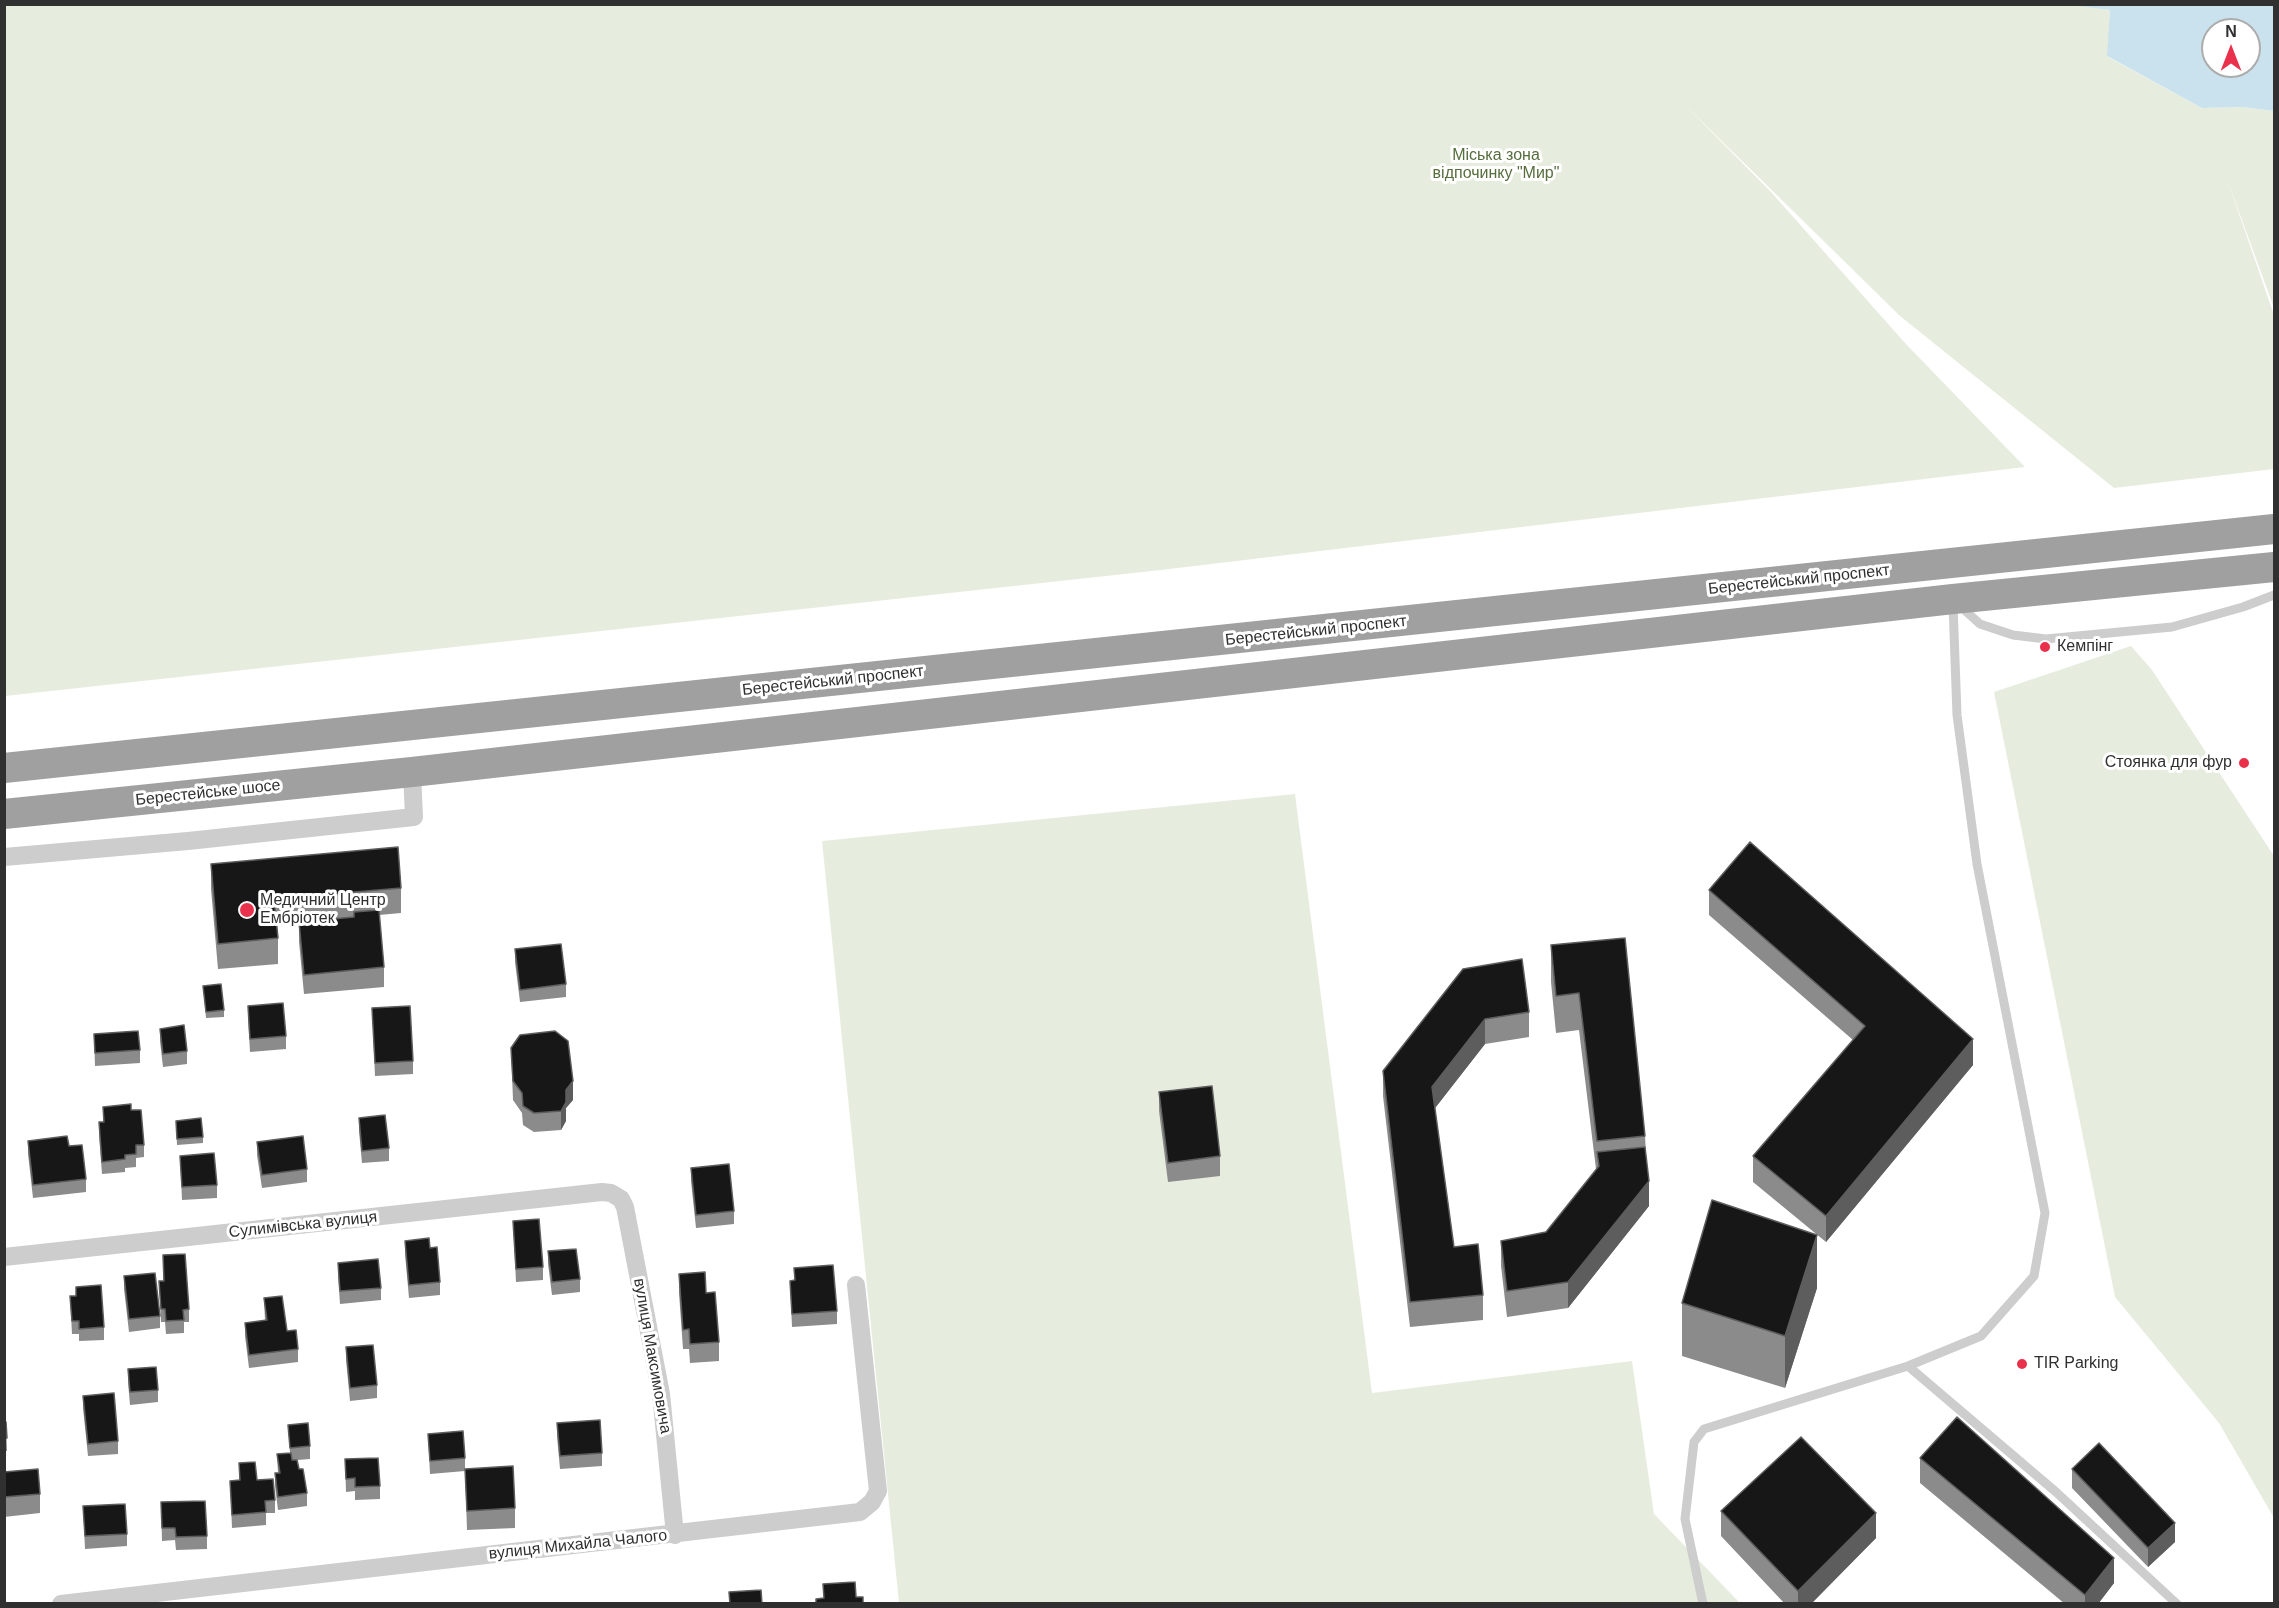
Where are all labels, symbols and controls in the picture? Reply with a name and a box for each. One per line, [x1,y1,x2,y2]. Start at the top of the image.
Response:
north arrow [2201,18,2261,78]
text: N [2225,23,2237,40]
park label: Міська зона відпочинку "Мир" [1433,146,1559,184]
street label: Берестейський проспект [1707,561,1891,599]
street label: Берестейський проспект [1224,612,1408,650]
place label: Кемпінг [2057,637,2113,657]
marker: Кемпінг [2038,640,2052,654]
street label: Берестейський проспект [741,662,925,700]
place label: Стоянка для фур [2105,753,2232,773]
marker: Стоянка для фур [2237,756,2251,770]
street label: Берестейське шосе [135,776,281,810]
place label: Медичний Центр Ембріотек [260,891,386,929]
marker: Медичний Центр Ембріотек [238,901,256,919]
street label: Сулимівська вулиця [228,1208,378,1242]
street label: вулиця Максимовича [629,1277,675,1435]
place label: TIR Parking [2034,1354,2118,1374]
marker: TIR Parking [2015,1357,2029,1371]
street label: вулиця Михайла Чалого [488,1526,668,1564]

